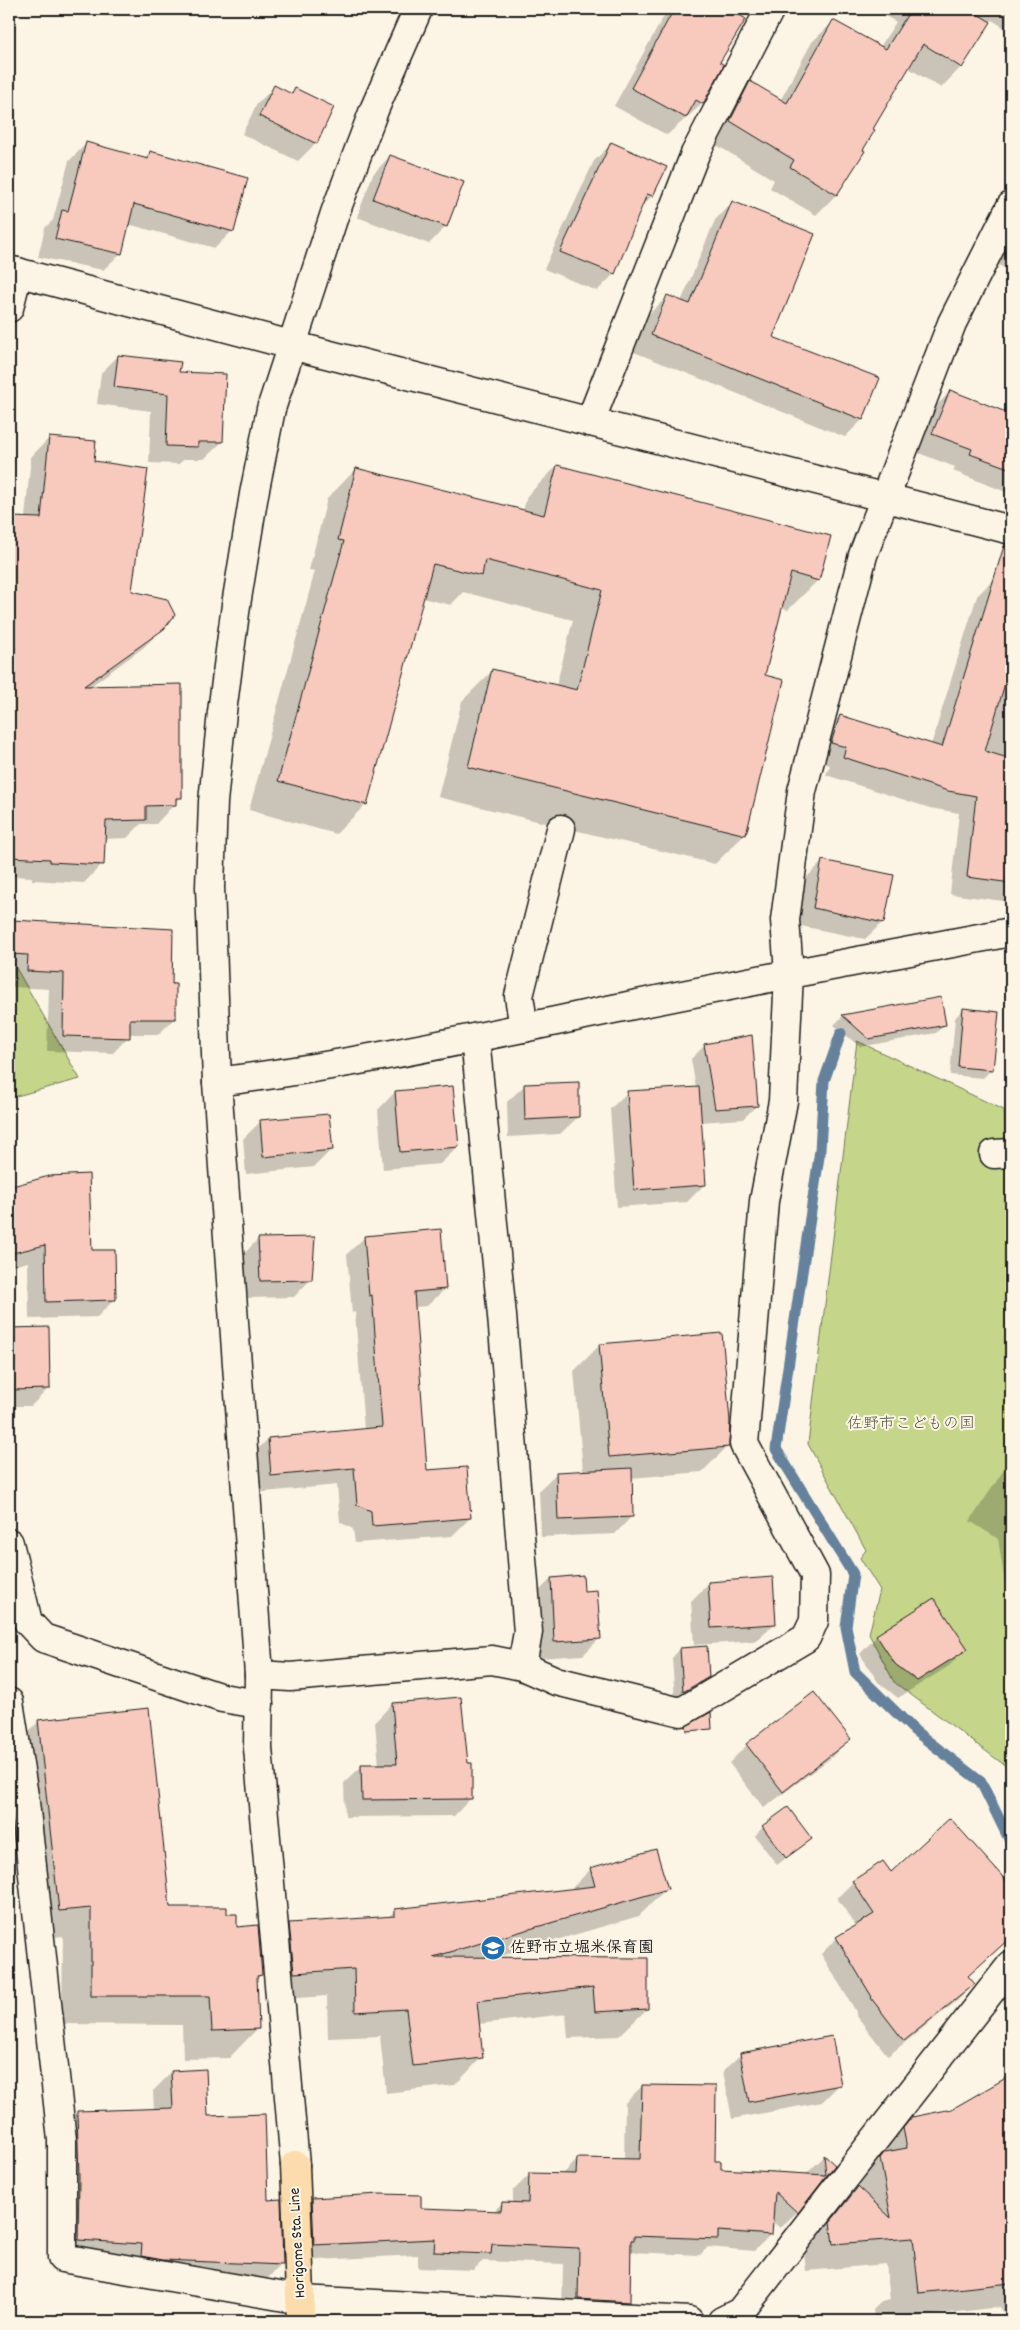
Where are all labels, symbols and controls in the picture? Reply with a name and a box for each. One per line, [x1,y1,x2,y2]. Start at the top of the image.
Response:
park label: 佐野市こどもの国 [847,1413,975,1436]
school or university icon: 佐野市立堀米保育園 [480,1935,506,1961]
place label: 佐野市立堀米保育園 [510,1937,654,1960]
street label: Horigome Sta. Line [284,2187,312,2299]

